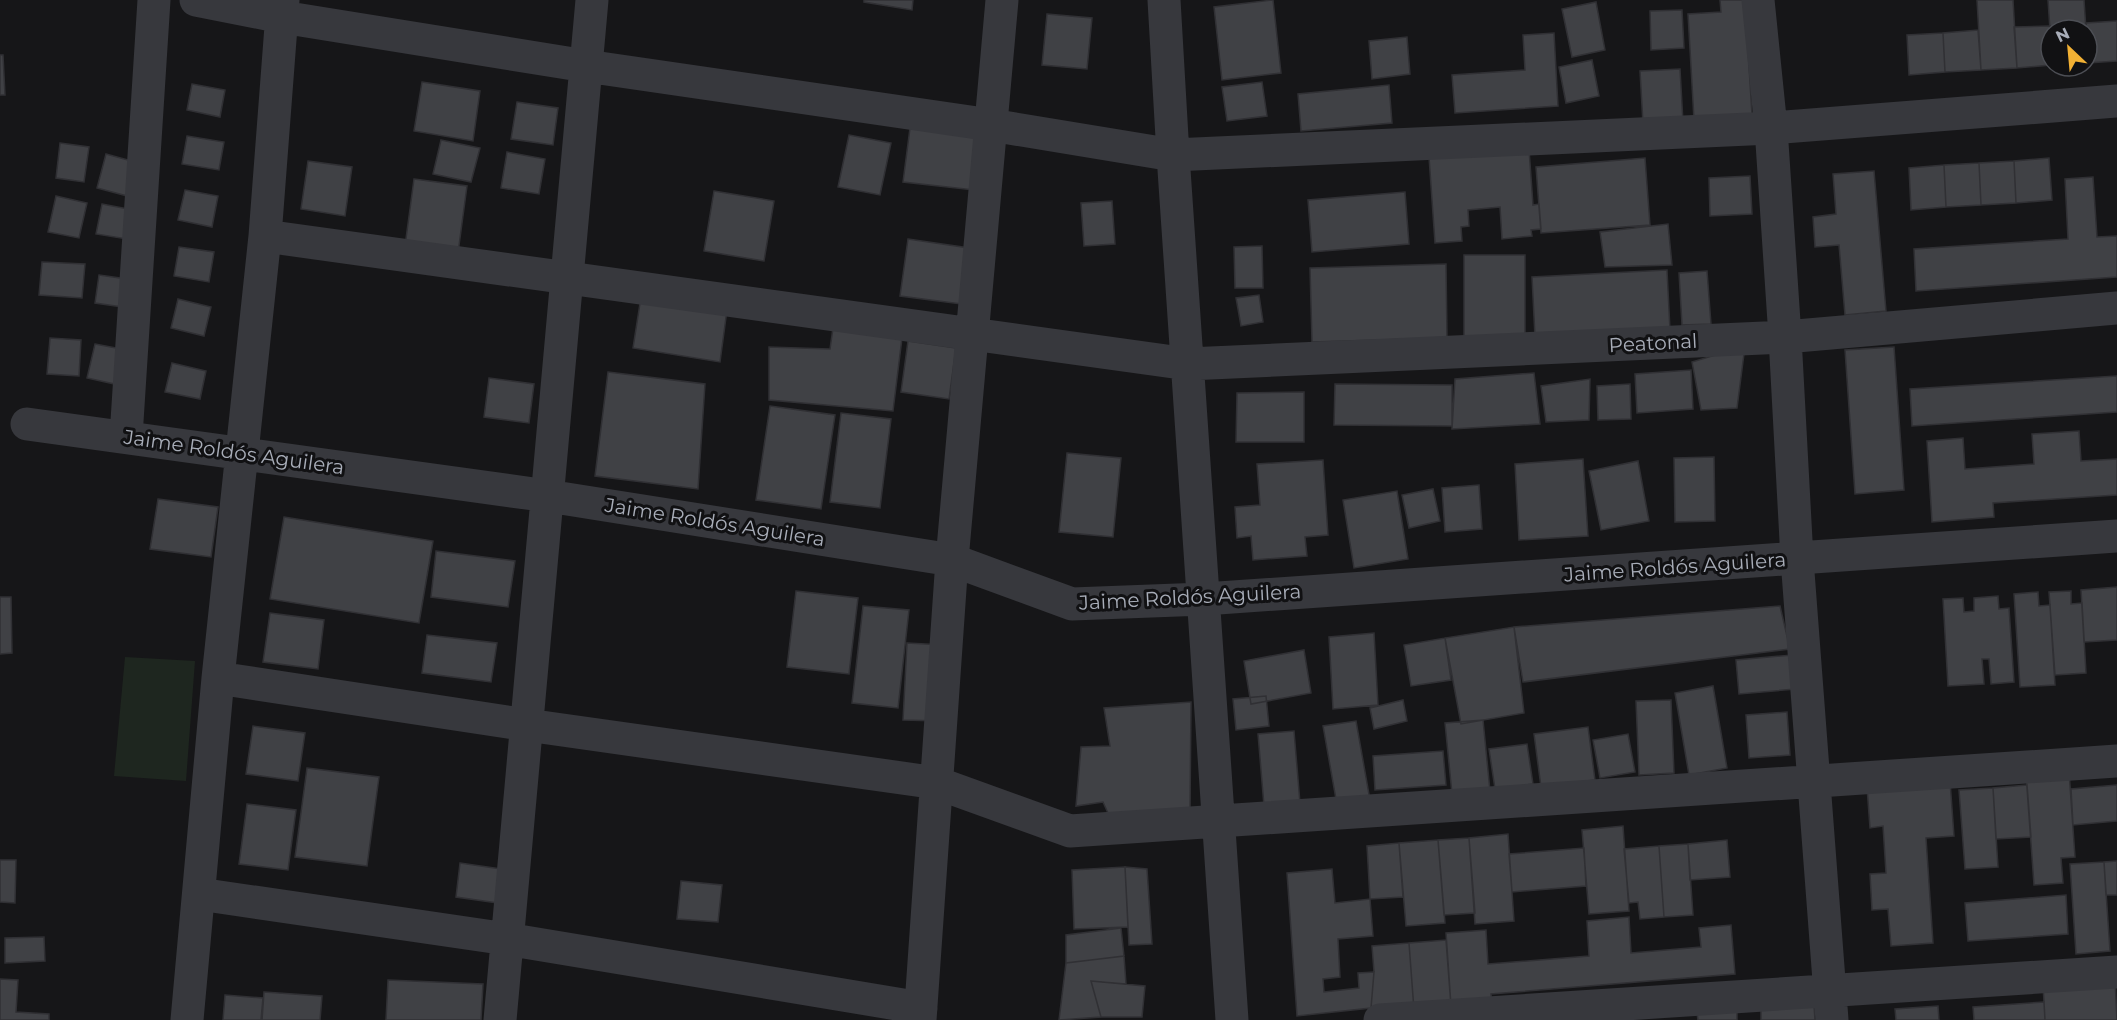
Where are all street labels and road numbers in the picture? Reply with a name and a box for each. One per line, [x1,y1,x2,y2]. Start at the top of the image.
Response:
street label: Peatonal [1608,329,1698,357]
street label: Jaime Roldós Aguilera [121,424,346,479]
street label: Jaime Roldós Aguilera [602,493,827,551]
street label: Jaime Roldós Aguilera [1562,547,1787,587]
street label: Jaime Roldós Aguilera [1077,579,1302,615]

